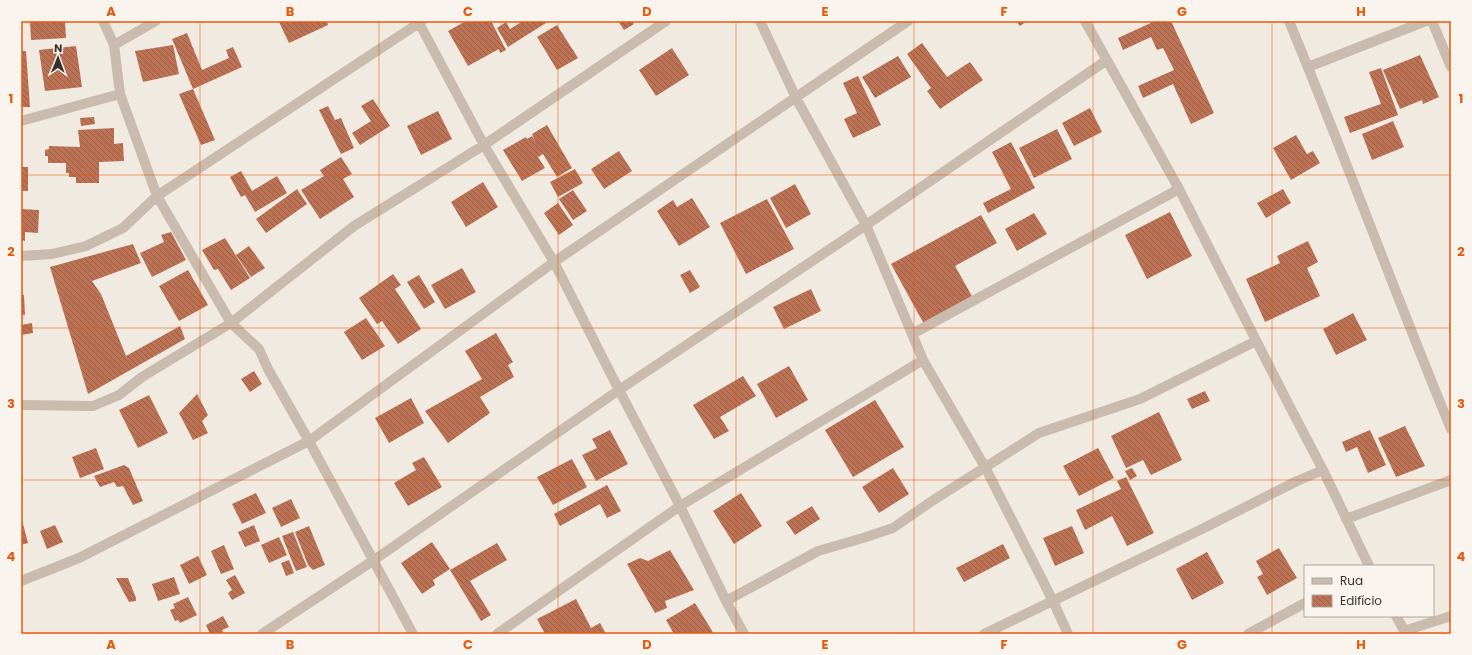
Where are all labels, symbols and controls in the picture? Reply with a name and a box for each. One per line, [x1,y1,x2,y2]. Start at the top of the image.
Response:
text: A [106,2,116,21]
text: B [286,2,295,21]
text: C [463,2,473,21]
text: D [642,2,652,21]
text: E [821,2,829,21]
text: F [1000,2,1008,21]
text: G [1177,2,1187,21]
text: H [1356,2,1366,21]
north arrow [38,38,78,78]
text: N [54,40,62,56]
text: 1 [9,89,13,108]
text: 1 [1459,89,1463,108]
text: 2 [7,242,15,261]
text: 2 [1457,242,1465,261]
text: 3 [7,394,15,413]
text: 3 [1457,394,1465,413]
text: 4 [7,547,16,566]
text: 4 [1457,547,1466,566]
legend [1304,565,1434,617]
text: Rua [1340,572,1363,589]
text: Edifício [1340,592,1382,609]
text: A [106,635,116,654]
text: B [286,635,295,654]
text: C [463,635,473,654]
text: D [642,635,652,654]
text: E [821,635,829,654]
text: F [1000,635,1008,654]
text: G [1177,635,1187,654]
text: H [1356,635,1366,654]

